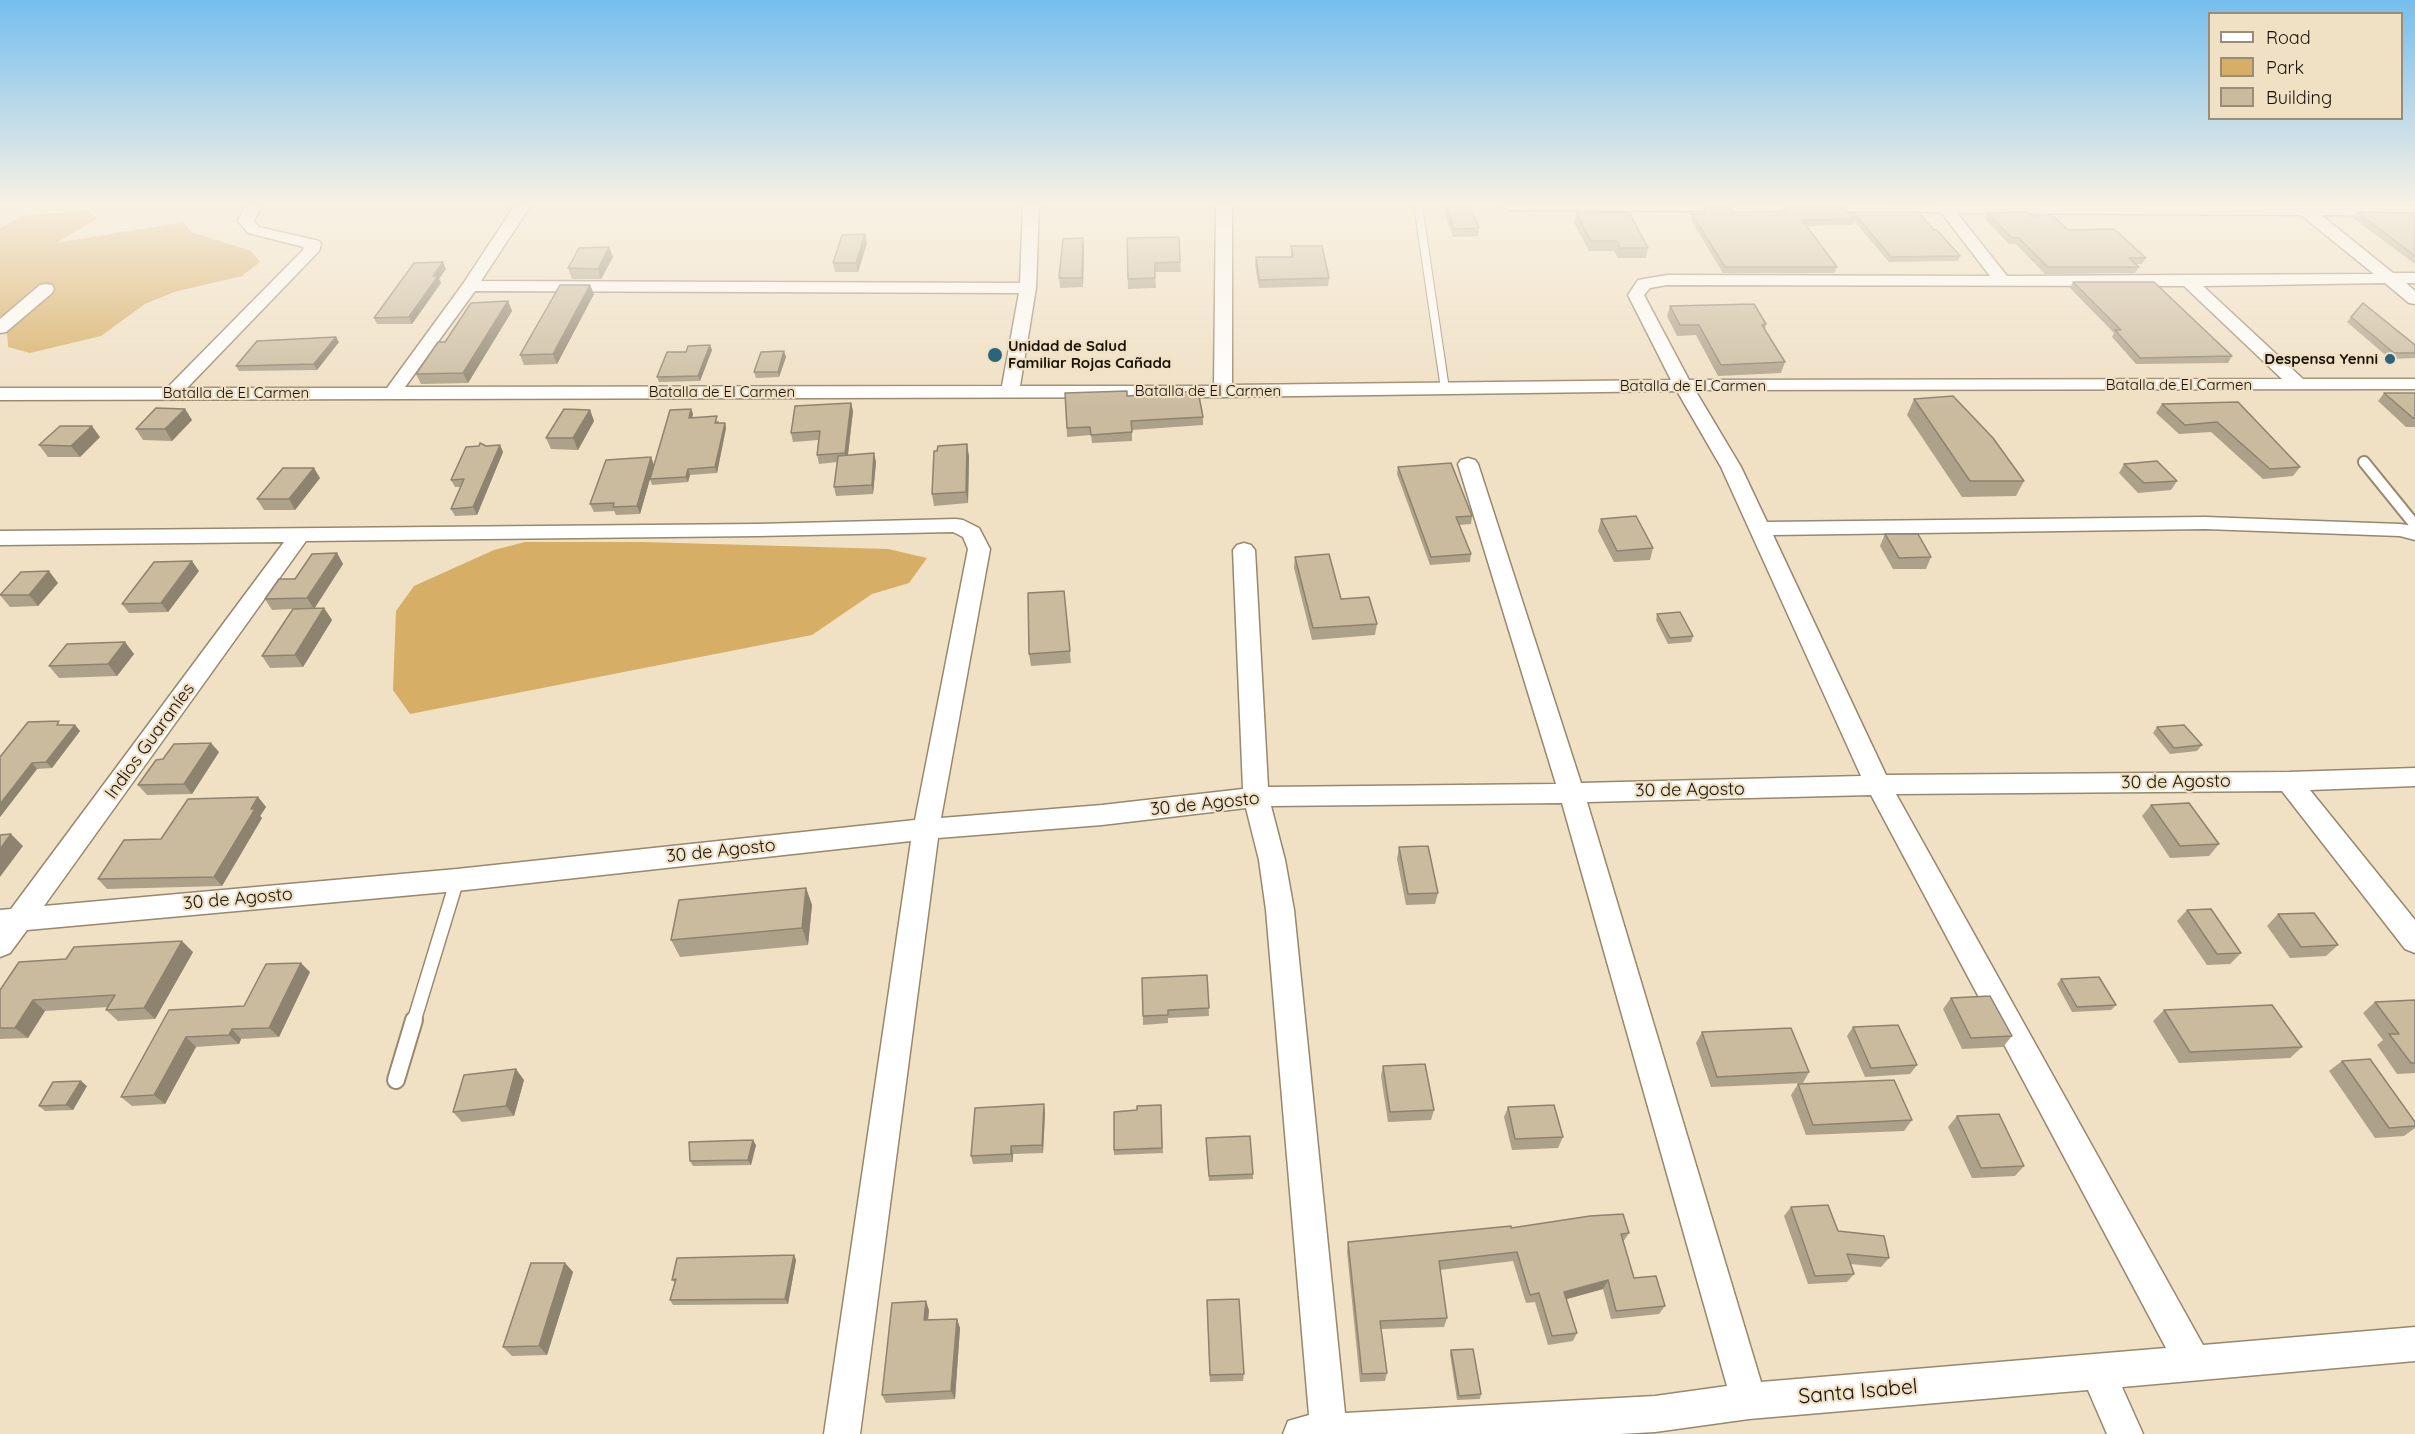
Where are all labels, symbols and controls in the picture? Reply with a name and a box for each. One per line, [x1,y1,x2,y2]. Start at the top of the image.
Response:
legend [2208,12,2403,120]
text: Road [2266,26,2311,49]
text: Park [2266,56,2304,79]
text: Building [2266,86,2332,109]
place label: Unidad de Salud Familiar Rojas Cañada [1008,337,1171,372]
marker: Unidad de Salud Familiar Rojas Cañada [986,346,1004,364]
place label: Despensa Yenni [2264,350,2378,368]
marker: Despensa Yenni [2383,352,2397,366]
street label: Batalla de El Carmen [2106,376,2252,394]
street label: Batalla de El Carmen [1620,377,1766,395]
street label: Batalla de El Carmen [1135,382,1281,400]
street label: Batalla de El Carmen [649,383,795,401]
street label: Batalla de El Carmen [163,384,309,402]
street label: Indios Guaraníes [101,679,199,803]
street label: 30 de Agosto [2121,770,2231,794]
street label: 30 de Agosto [1635,778,1745,802]
street label: 30 de Agosto [1149,788,1261,820]
street label: 30 de Agosto [665,835,777,867]
street label: 30 de Agosto [182,883,294,915]
street label: Santa Isabel [1797,1374,1919,1410]

